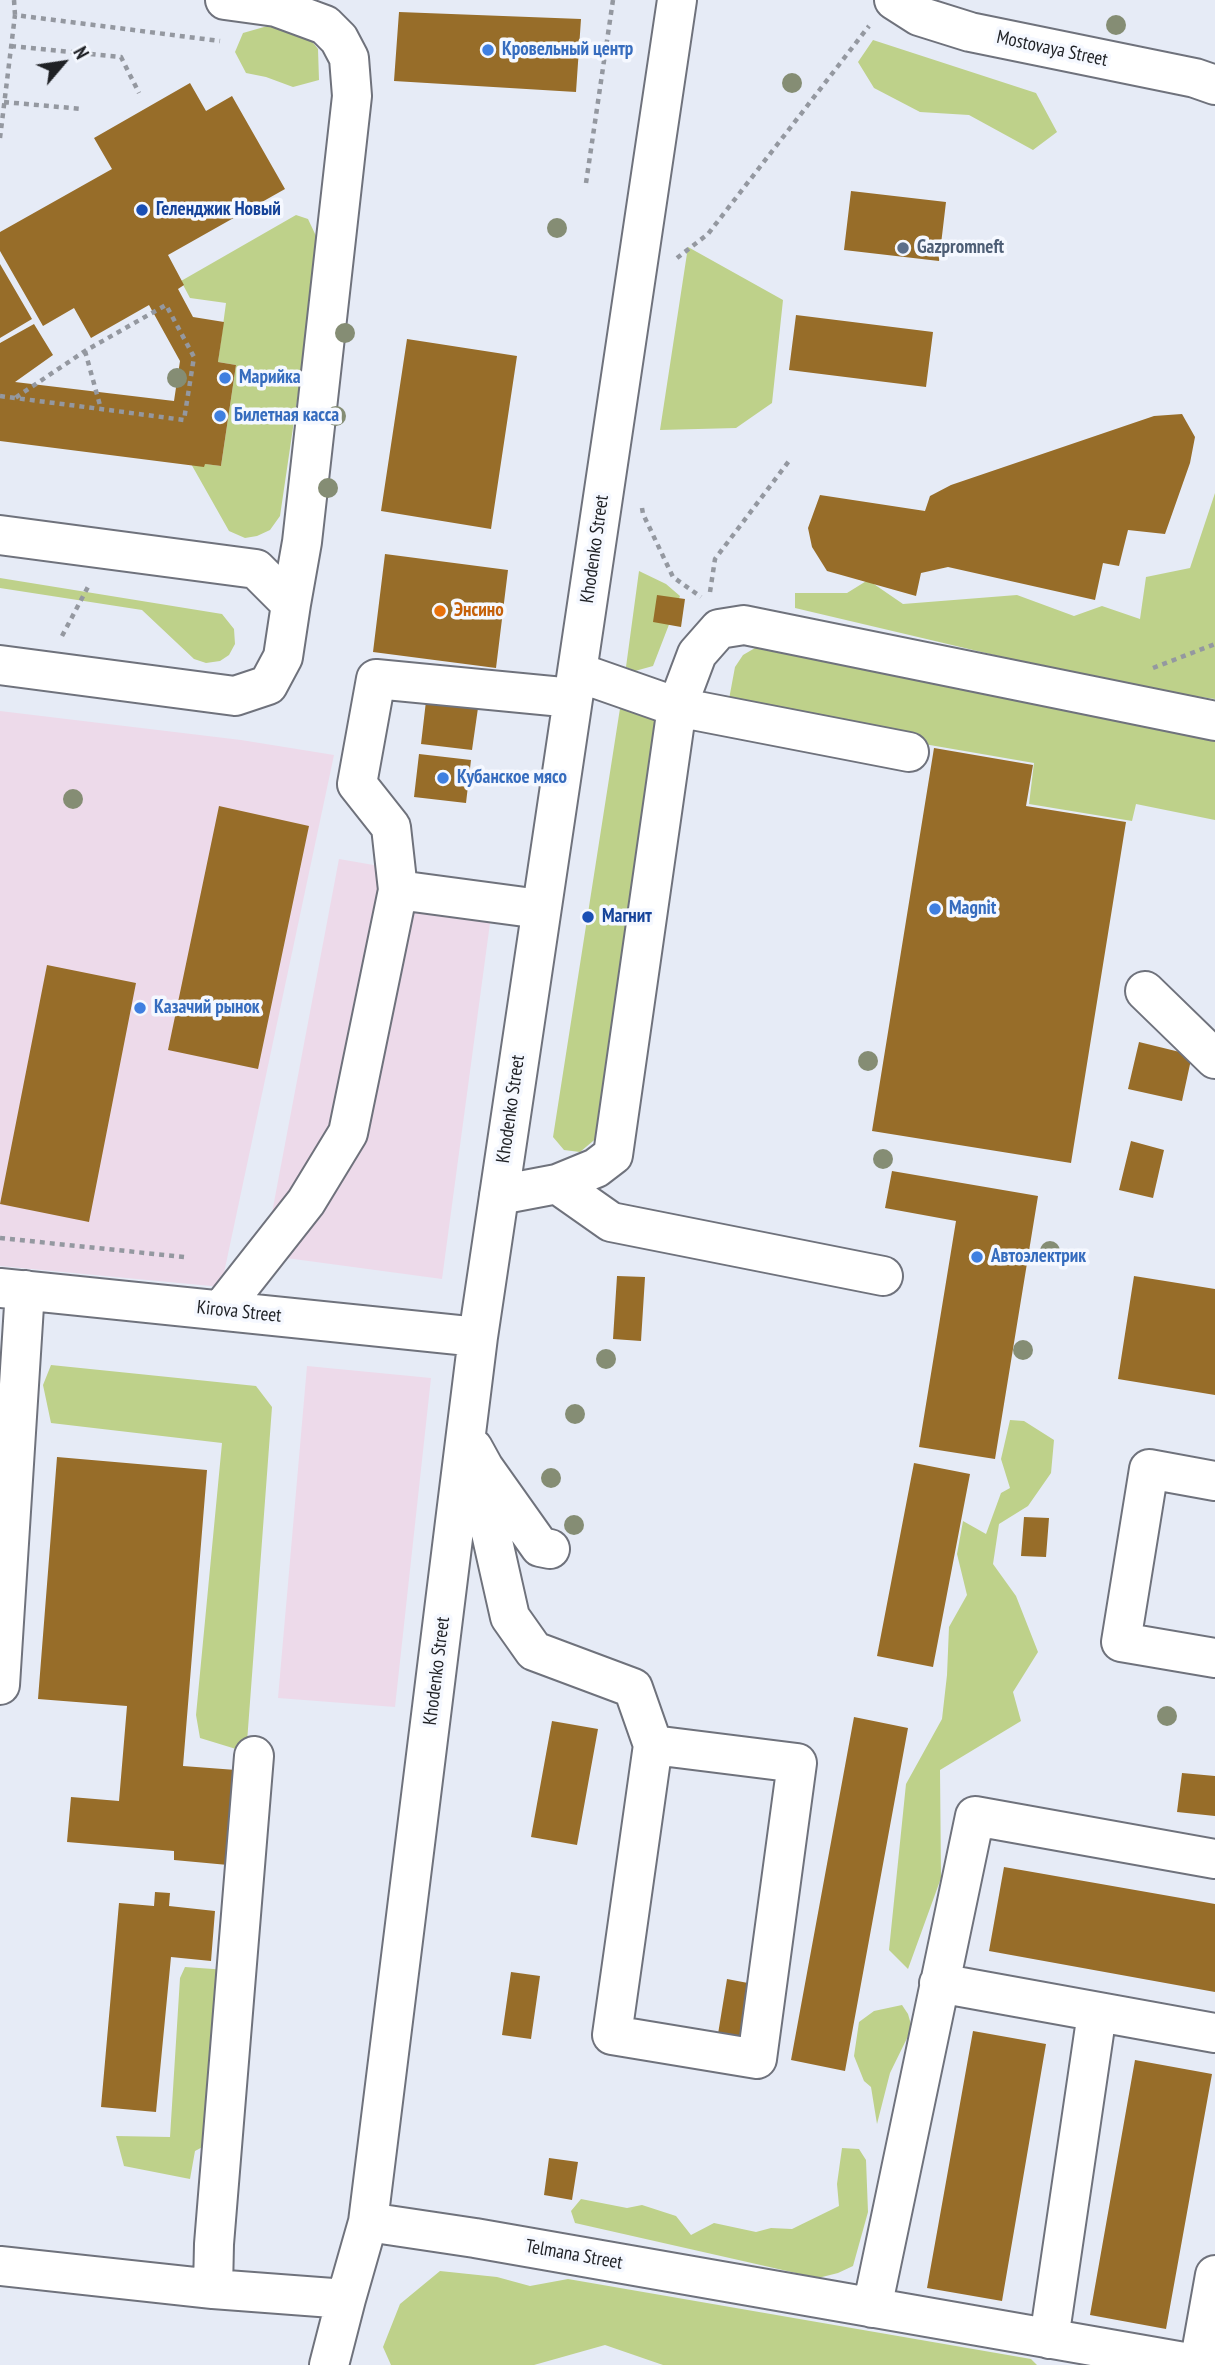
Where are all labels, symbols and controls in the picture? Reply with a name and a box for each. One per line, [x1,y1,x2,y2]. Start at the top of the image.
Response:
street label: Mostovaya Street [994,26,1110,72]
north arrow [28,28,98,98]
place label: Кровельный центр [502,39,633,61]
marker: Кровельный центр [480,42,496,58]
text: N [68,43,94,63]
place label: Геленджик Новый [156,199,281,221]
marker: Геленджик Новый [134,202,150,218]
place label: Gazpromneft [917,237,1004,259]
marker: Gazpromneft [895,240,911,256]
place label: Марийка [239,367,301,389]
marker: Марийка [217,370,233,386]
place label: Билетная касса [234,405,339,427]
marker: Билетная касса [212,408,228,424]
street label: Khodenko Street [576,493,614,605]
place label: Энсино [454,600,504,622]
marker: Энсино [432,603,448,619]
place label: Кубанское мясо [457,767,567,789]
marker: Кубанское мясо [435,770,451,786]
place label: Magnit [949,898,996,920]
marker: Magnit [927,901,943,917]
place label: Магнит [602,906,652,928]
marker: Магнит [580,909,596,925]
place label: Казачий рынок [154,997,260,1019]
marker: Казачий рынок [132,1000,148,1016]
street label: Khodenko Street [492,1053,530,1165]
place label: Автоэлектрик [991,1246,1086,1268]
marker: Автоэлектрик [969,1249,985,1265]
street label: Kirova Street [196,1296,282,1328]
street label: Khodenko Street [419,1615,455,1727]
street label: Telmana Street [524,2235,624,2275]

